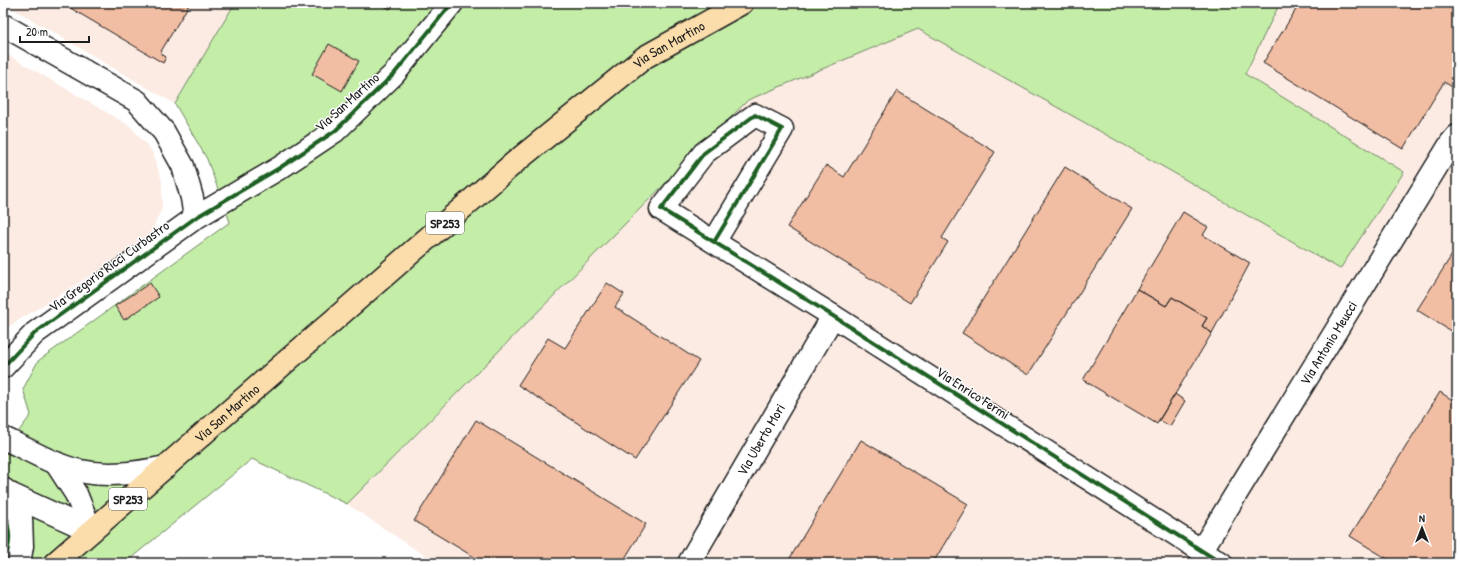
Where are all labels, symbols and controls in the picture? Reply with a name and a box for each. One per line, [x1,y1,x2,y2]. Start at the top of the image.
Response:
street label: Via San Martino [628,16,708,73]
scale bar [20,18,89,44]
text: 20 m [26,23,48,40]
street label: Via San Martino [310,67,383,136]
road number: SP253 [426,212,464,234]
street label: Via Gregorio Ricci Curbastro [45,215,174,317]
street label: Via Antonio Meucci [1295,297,1361,388]
street label: Via Enrico Fermi [933,362,1014,423]
street label: Via San Martino [190,379,263,446]
street label: Via Uberto Mori [732,400,789,479]
road number: SP253 [109,488,147,510]
north arrow [1402,508,1442,548]
text: N [1419,511,1425,525]

